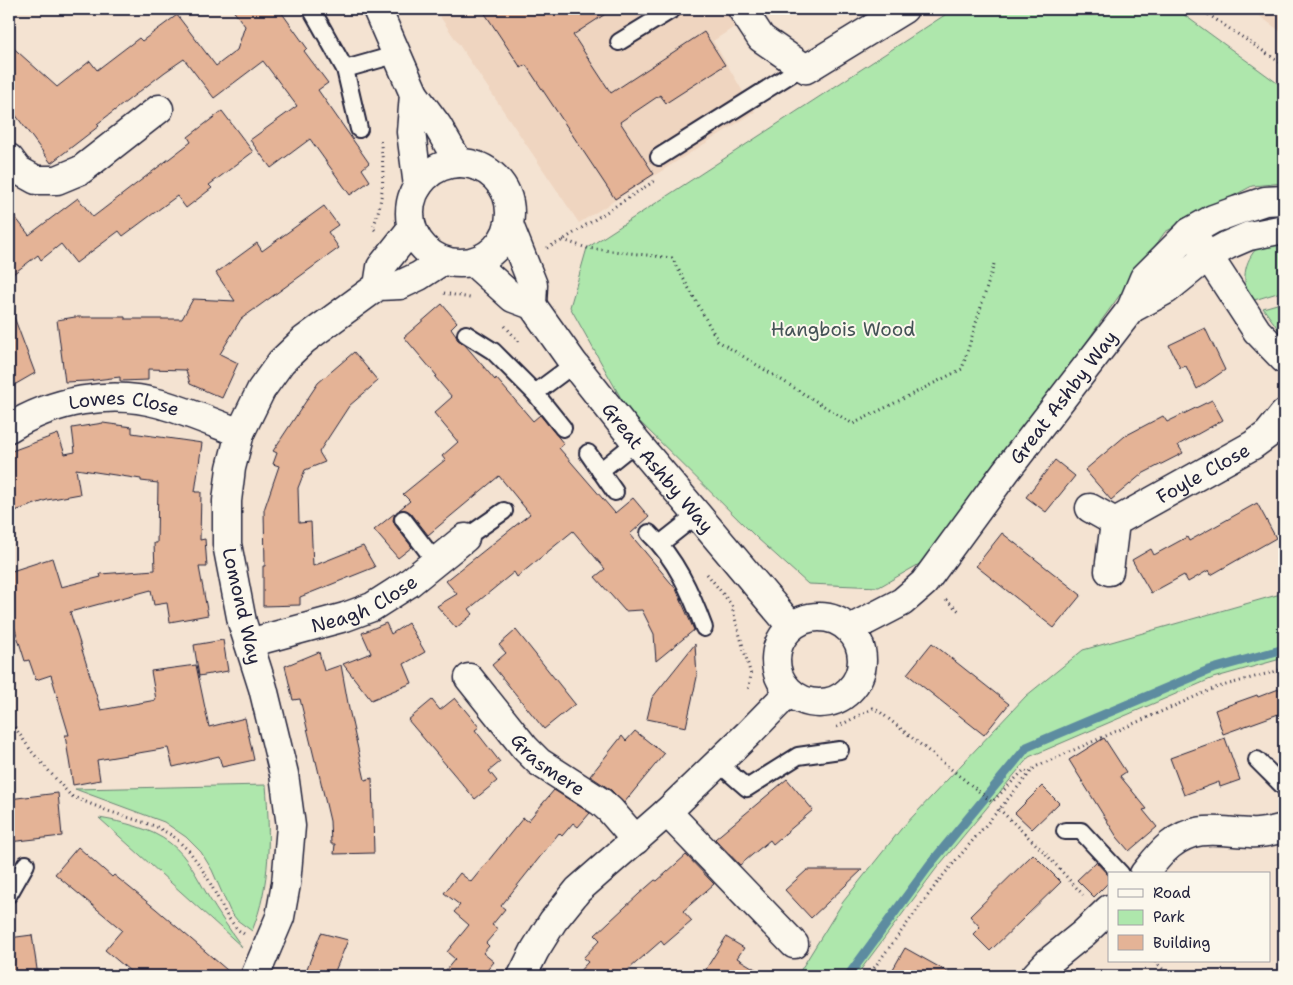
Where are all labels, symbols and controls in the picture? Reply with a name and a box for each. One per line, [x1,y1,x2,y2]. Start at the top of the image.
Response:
park label: Hangbois Wood [771,317,915,342]
street label: Great Ashby Way [1004,325,1123,469]
street label: Lowes Close [66,385,183,422]
street label: Great Ashby Way [597,397,720,538]
street label: Foyle Close [1152,437,1254,509]
street label: Lomond Way [216,545,268,667]
street label: Neagh Close [308,569,422,638]
street label: Grasmere [505,728,590,801]
legend [1108,872,1270,962]
text: Road [1153,883,1191,903]
text: Park [1153,907,1185,927]
text: Building [1153,933,1210,953]

